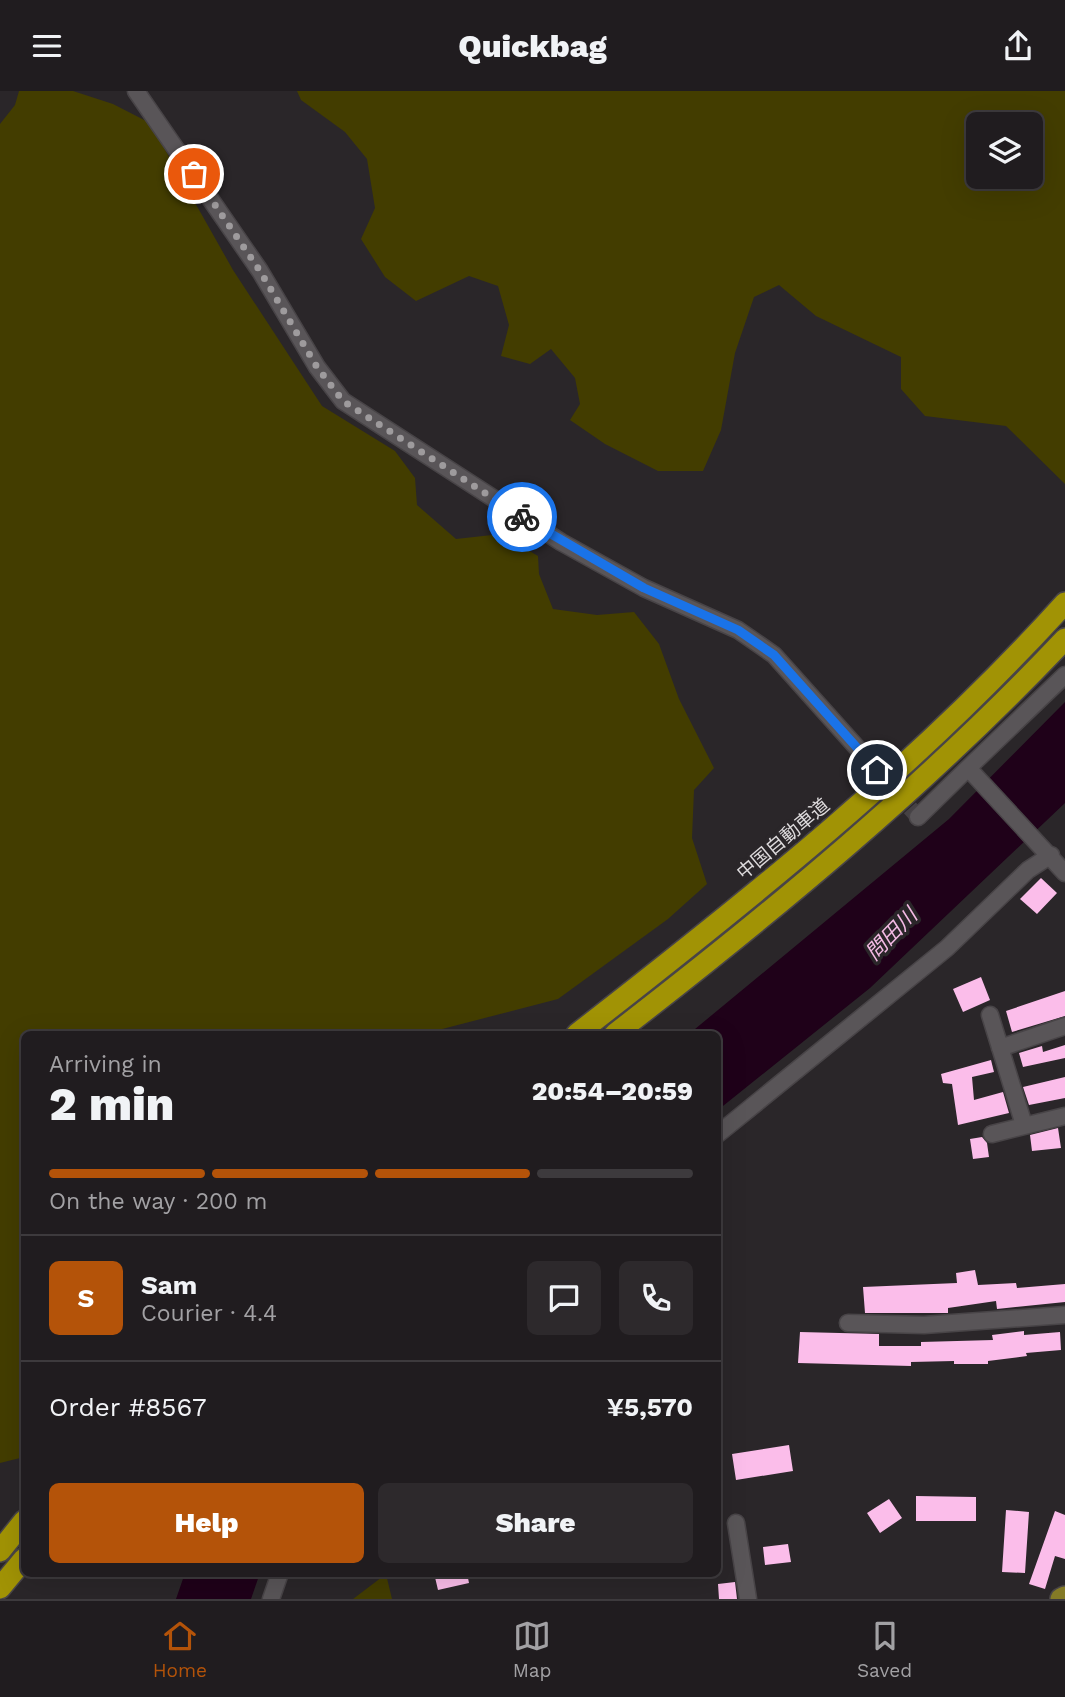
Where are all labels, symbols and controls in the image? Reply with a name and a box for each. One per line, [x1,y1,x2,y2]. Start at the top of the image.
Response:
icon: menu [28,27,66,65]
text: Quickbag [458,27,607,65]
icon: share [999,27,1037,65]
map controls [966,112,1043,189]
button: layers [966,112,1043,189]
pin [164,144,224,204]
icon: bag [175,155,213,193]
courier [487,482,557,552]
icon: bike [503,498,541,536]
pin [847,740,907,800]
icon: home [858,751,896,789]
street label: 中国自動車道 [732,794,834,884]
water label: 問田川 [860,901,923,965]
text: Arriving in [49,1051,162,1078]
text: 20:54–20:59 [532,1076,693,1106]
text: 2 min [49,1077,174,1131]
text: On the way · 200 m [49,1188,267,1215]
button: chat [527,1261,601,1335]
button: phone [619,1261,693,1335]
text: Sam [141,1270,197,1300]
text: S [78,1283,94,1313]
text: Courier · 4.4 [141,1300,277,1327]
text: Order #8567 [49,1392,207,1422]
text: ¥5,570 [607,1392,693,1422]
button: Help [49,1483,364,1563]
button: Share [378,1483,693,1563]
tab: Home [153,1617,207,1682]
tab: Map [513,1617,551,1682]
tab: Saved [857,1617,912,1682]

